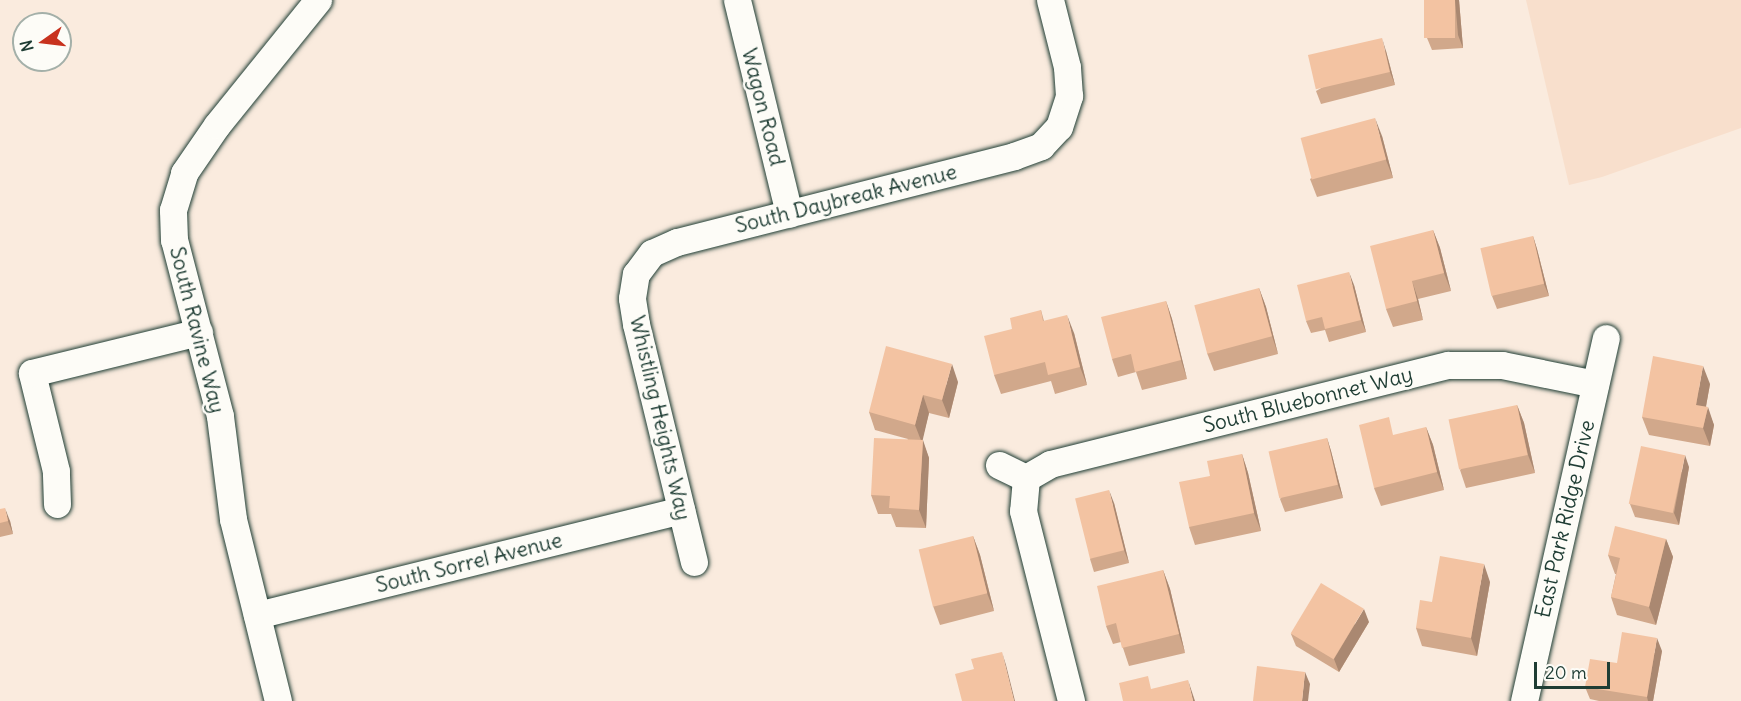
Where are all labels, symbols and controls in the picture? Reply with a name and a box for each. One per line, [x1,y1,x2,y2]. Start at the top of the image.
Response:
north arrow [12,12,72,72]
text: N [15,38,38,54]
street label: Wagon Road [736,46,790,168]
street label: South Daybreak Avenue [733,159,959,239]
street label: South Ravine Way [164,244,230,416]
street label: Whistling Heights Way [624,313,696,523]
street label: South Bluebonnet Way [1201,362,1415,438]
street label: East Park Ridge Drive [1530,418,1600,620]
street label: South Sorrel Avenue [373,528,565,598]
scale bar [1537,650,1614,688]
text: 20 m [1545,661,1587,684]

